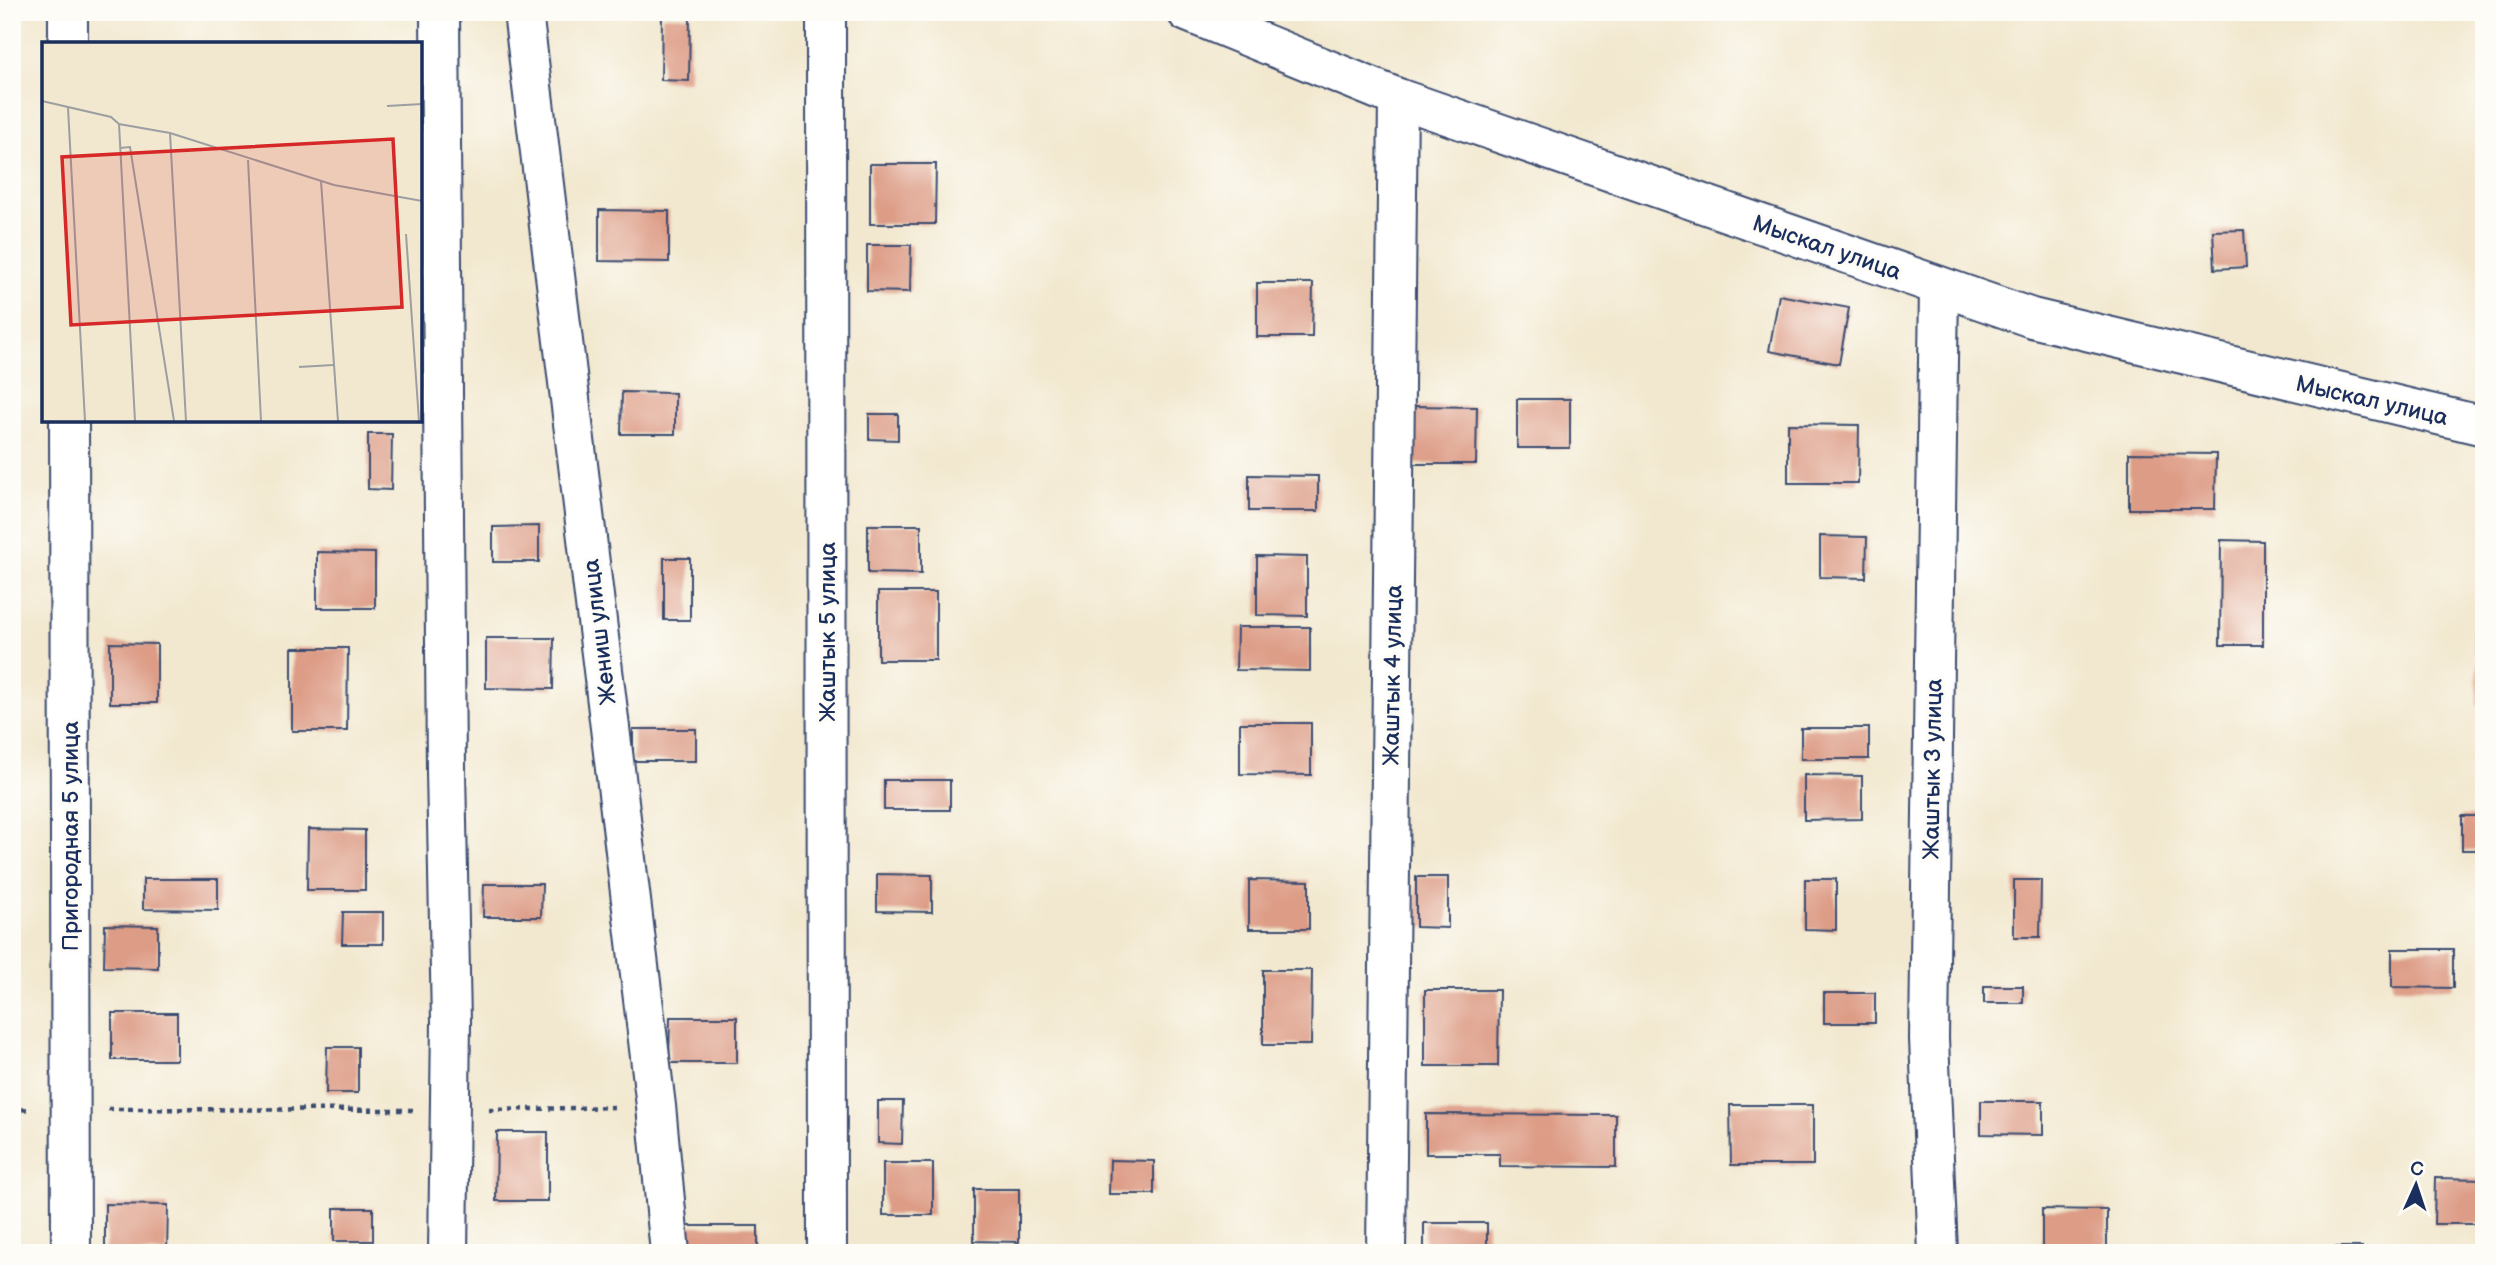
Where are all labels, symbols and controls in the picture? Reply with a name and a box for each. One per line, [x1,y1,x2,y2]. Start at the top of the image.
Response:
inset map [42,42,422,422]
street label: Мыскал улица [1749,209,1905,287]
street label: Мыскал улица [2293,370,2451,432]
street label: Жаштык 5 улица [814,542,842,722]
street label: Жениш улица [577,557,623,706]
street label: Жаштык 4 улица [1377,584,1409,766]
street label: Жаштык 3 улица [1917,678,1949,860]
street label: Пригородная 5 улица [57,720,85,951]
north arrow [2380,1150,2450,1220]
text: С [2410,1158,2424,1181]

